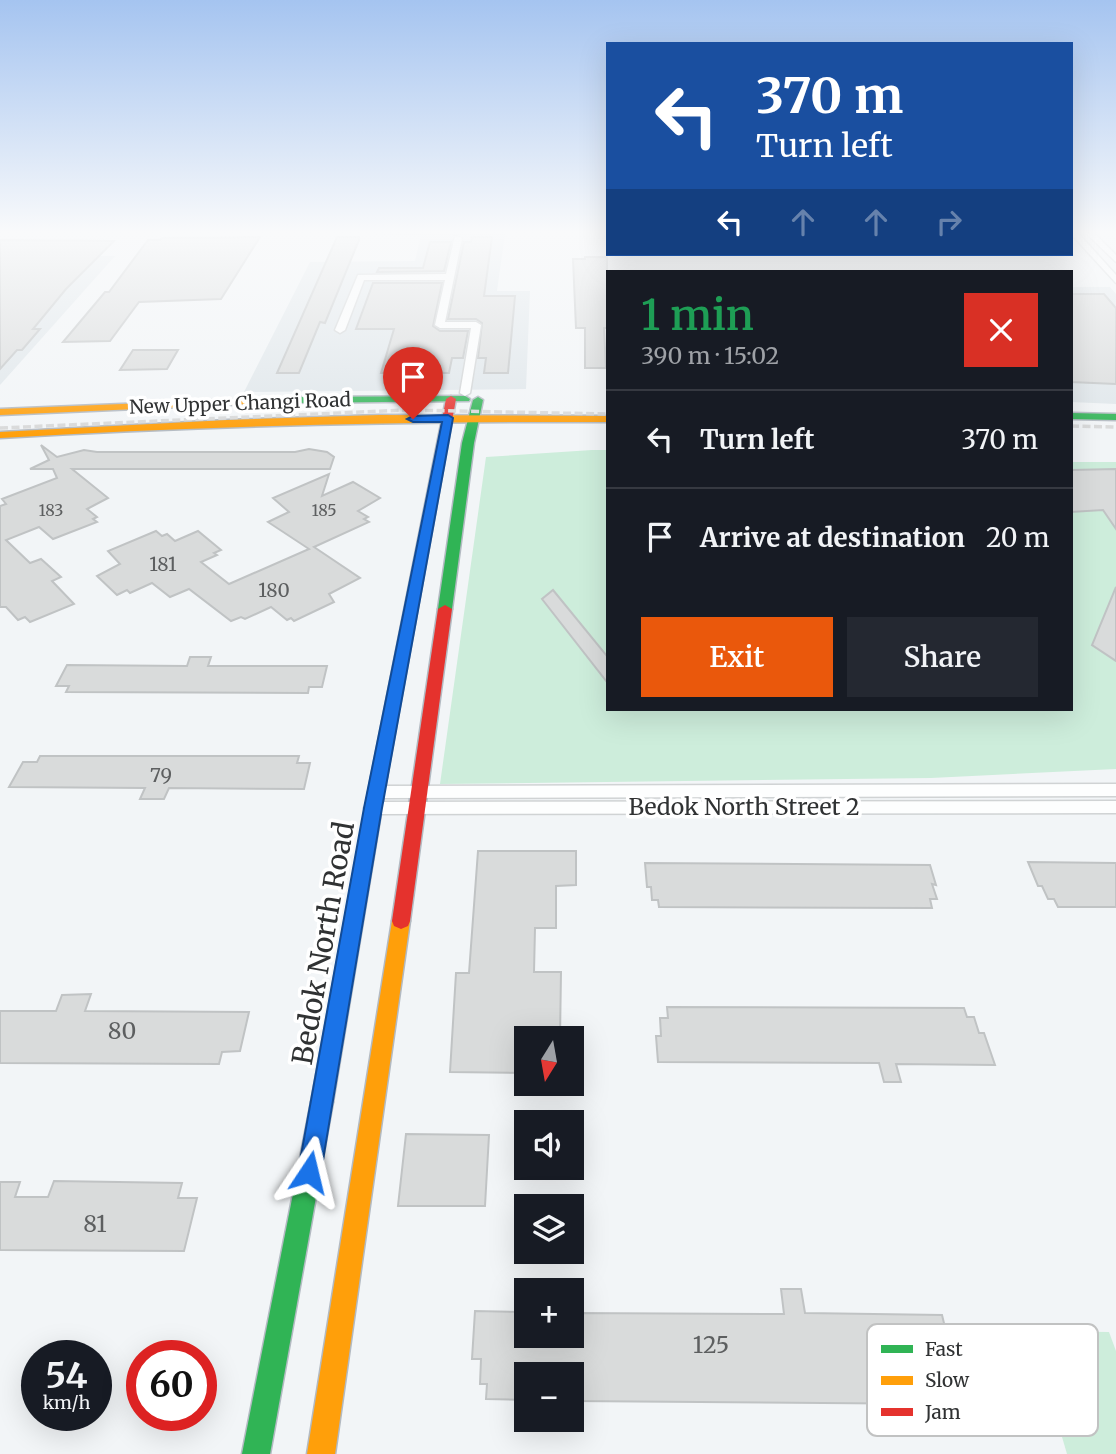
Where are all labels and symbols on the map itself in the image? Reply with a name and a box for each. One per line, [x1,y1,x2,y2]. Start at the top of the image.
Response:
pin [383,347,443,419]
street label: New Upper Changi Road [129,387,351,419]
house number: 183 [39,500,63,520]
house number: 185 [312,500,336,520]
house number: 181 [149,552,177,576]
house number: 180 [258,578,290,602]
house number: 79 [150,763,172,787]
street label: Bedok North Street 2 [628,792,860,821]
street label: Bedok North Road [284,819,362,1067]
house number: 80 [108,1016,136,1045]
north arrow [514,1026,584,1096]
position arrow [272,1135,346,1209]
house number: 81 [83,1209,107,1238]
legend [867,1324,1098,1436]
house number: 125 [693,1330,729,1359]
text: Fast [925,1337,963,1361]
speed limit sign: 60 [126,1340,217,1431]
text: Slow [925,1368,970,1392]
text: Jam [924,1400,961,1424]

